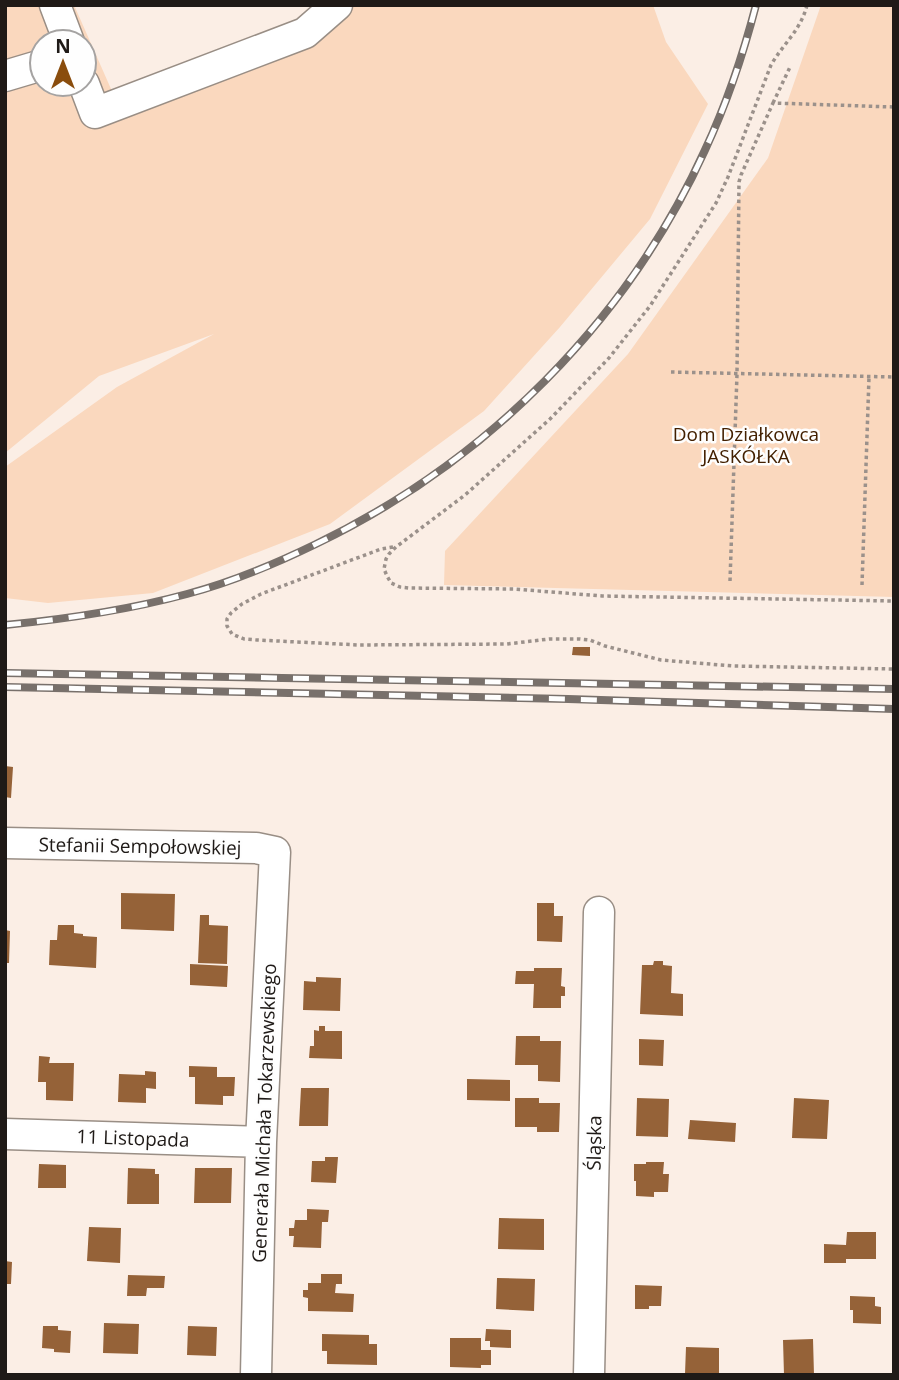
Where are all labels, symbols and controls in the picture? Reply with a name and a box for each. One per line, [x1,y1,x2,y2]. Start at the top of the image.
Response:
north arrow [28,28,98,98]
text: N [55,33,71,59]
park label: Dom Działkowca JASKÓŁKA [673,421,819,469]
street label: Stefanii Sempołowskiej [38,831,242,861]
street label: Generała Michała Tokarzewskiego [246,963,282,1263]
street label: Śląska [581,1115,607,1171]
street label: 11 Listopada [76,1123,190,1153]

